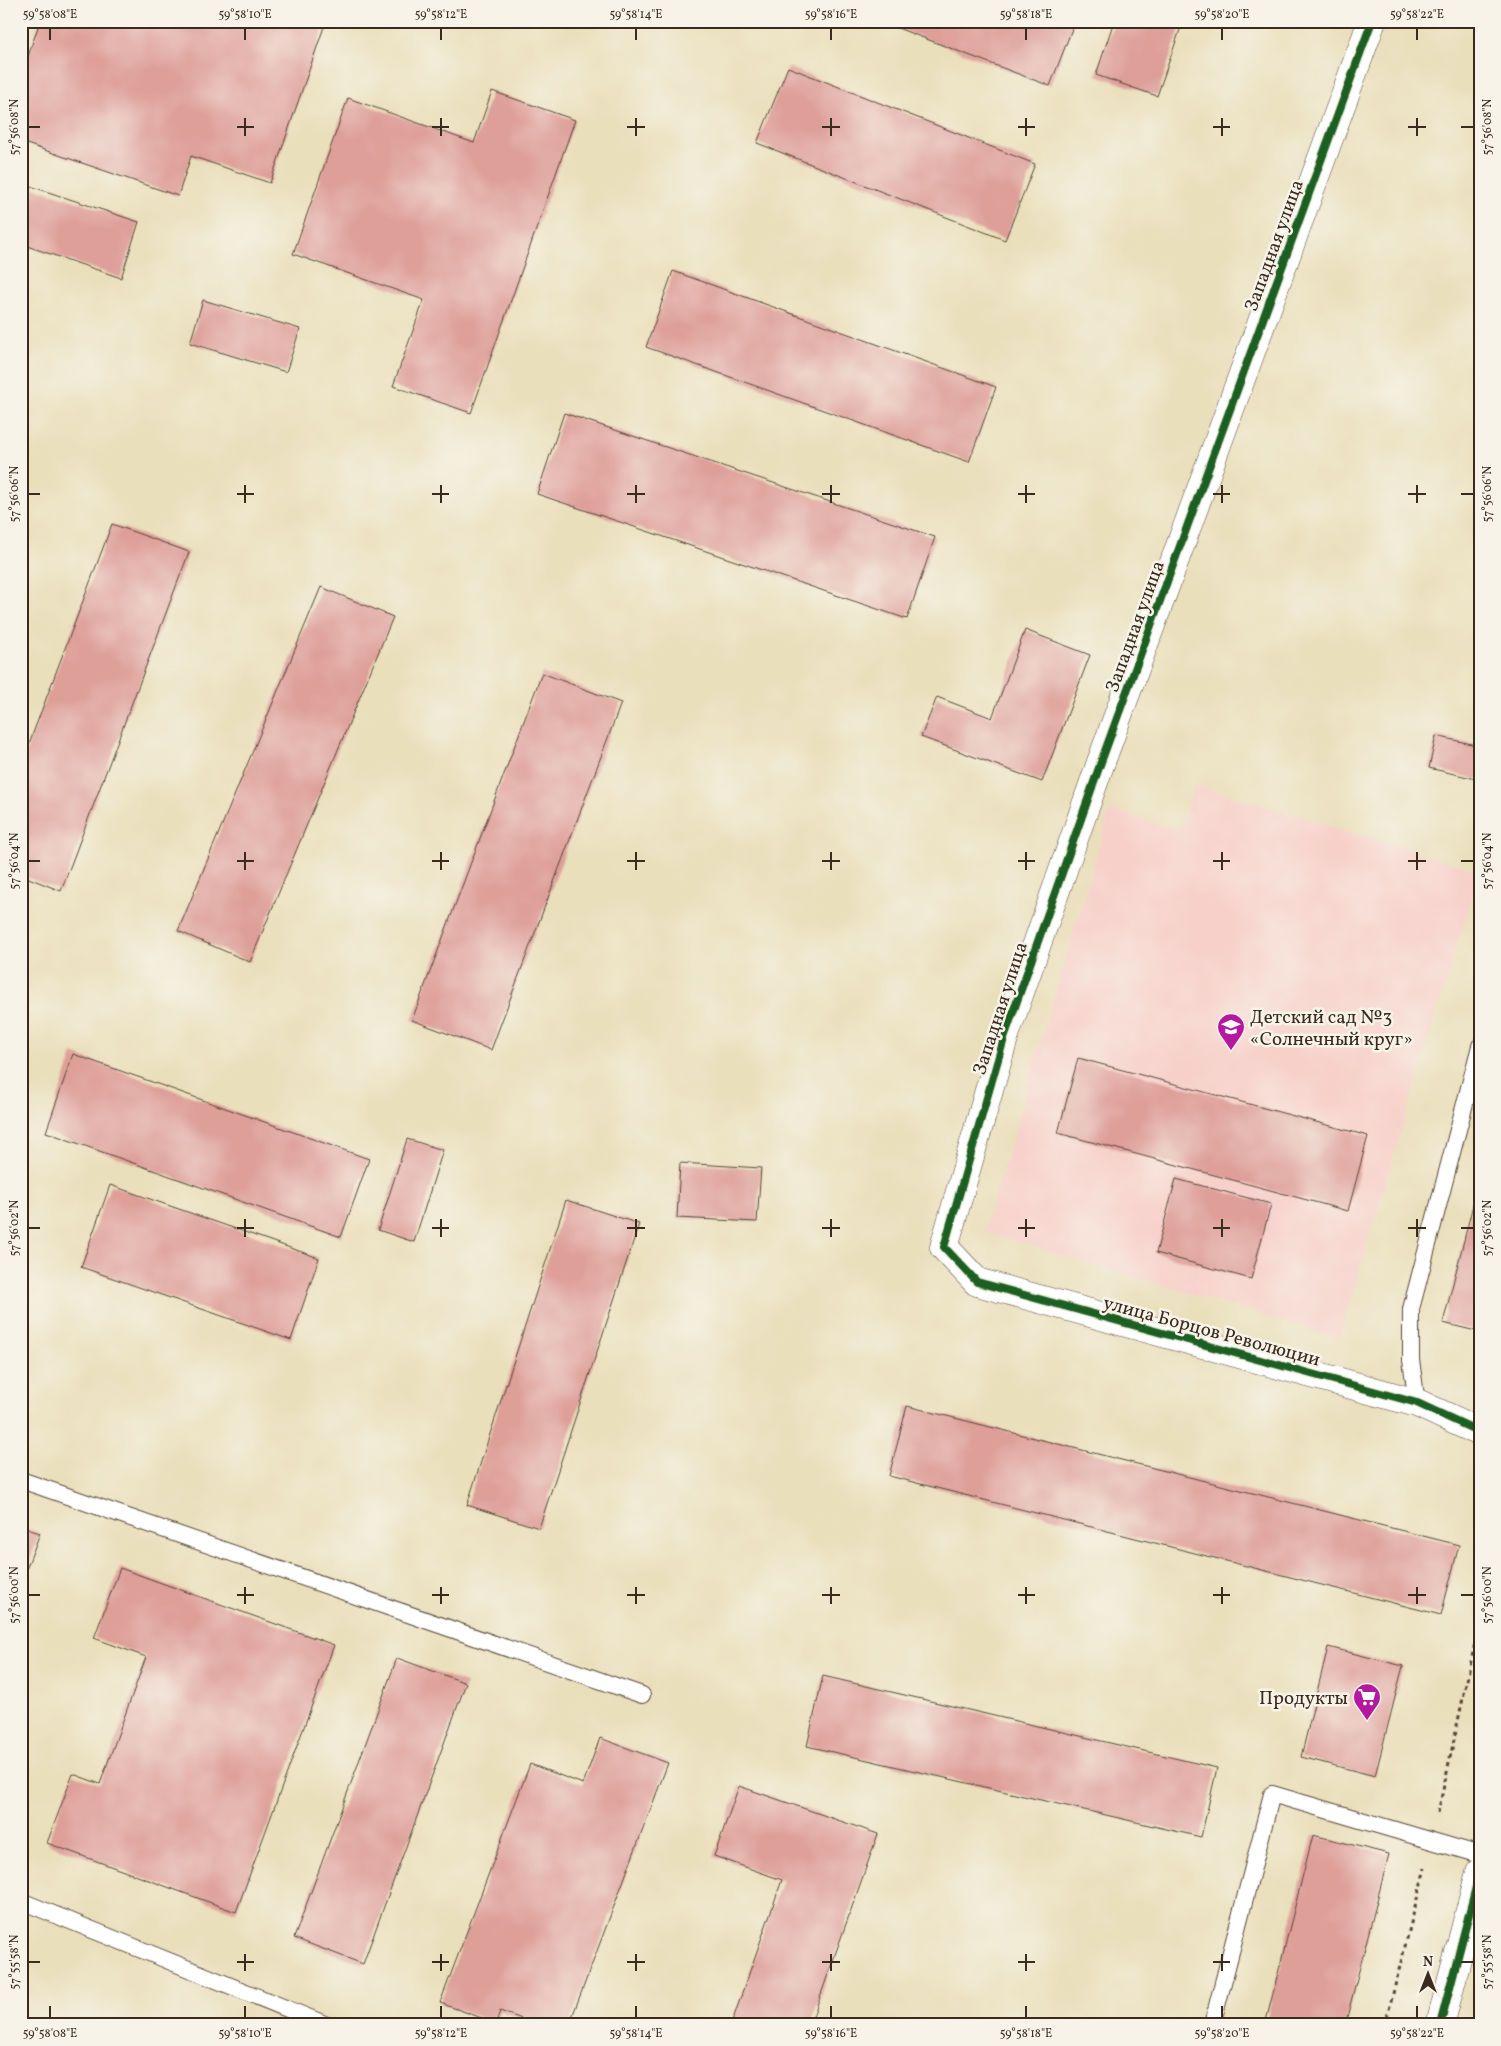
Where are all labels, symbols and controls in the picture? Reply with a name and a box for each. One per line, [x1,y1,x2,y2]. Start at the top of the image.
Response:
text: 59°58'08"E [23,7,77,23]
text: 59°58'10"E [218,7,272,23]
text: 59°58'12"E [415,7,467,23]
text: 59°58'14"E [609,7,663,23]
text: 59°58'16"E [805,7,857,23]
text: 59°58'18"E [1000,7,1052,23]
text: 59°58'20"E [1195,7,1249,23]
text: 59°58'22"E [1390,7,1444,23]
text: 57°56'08"N [7,99,23,155]
text: 57°56'08"N [1480,99,1496,155]
street label: Западная улица [1239,176,1311,315]
text: 57°56'06"N [7,466,23,522]
text: 57°56'06"N [1480,466,1496,522]
street label: Западная улица [1100,557,1172,696]
text: 57°56'04"N [7,833,23,889]
text: 57°56'04"N [1480,833,1496,889]
street label: Западная улица [967,939,1035,1079]
place label: Детский сад №3 «Солнечный круг» [1250,1005,1413,1053]
school or university icon: Детский сад №3 «Солнечный круг» [1216,1012,1246,1051]
text: 57°56'02"N [7,1200,23,1256]
text: 57°56'02"N [1480,1200,1496,1256]
street label: улица Борцов Революции [1100,1290,1323,1373]
text: 57°56'00"N [7,1566,23,1624]
text: 57°56'00"N [1480,1566,1496,1624]
supermarket icon: Продукты [1352,1682,1382,1721]
place label: Продукты [1259,1686,1348,1712]
text: 57°55'58"N [7,1934,23,1989]
text: 57°55'58"N [1480,1934,1496,1989]
north arrow [1404,1948,1454,1998]
text: N [1423,1953,1433,1972]
text: 59°58'08"E [23,2026,77,2042]
text: 59°58'10"E [218,2026,272,2042]
text: 59°58'12"E [415,2026,467,2042]
text: 59°58'14"E [609,2026,663,2042]
text: 59°58'16"E [805,2026,857,2042]
text: 59°58'18"E [1000,2026,1052,2042]
text: 59°58'20"E [1195,2026,1249,2042]
text: 59°58'22"E [1390,2026,1444,2042]

